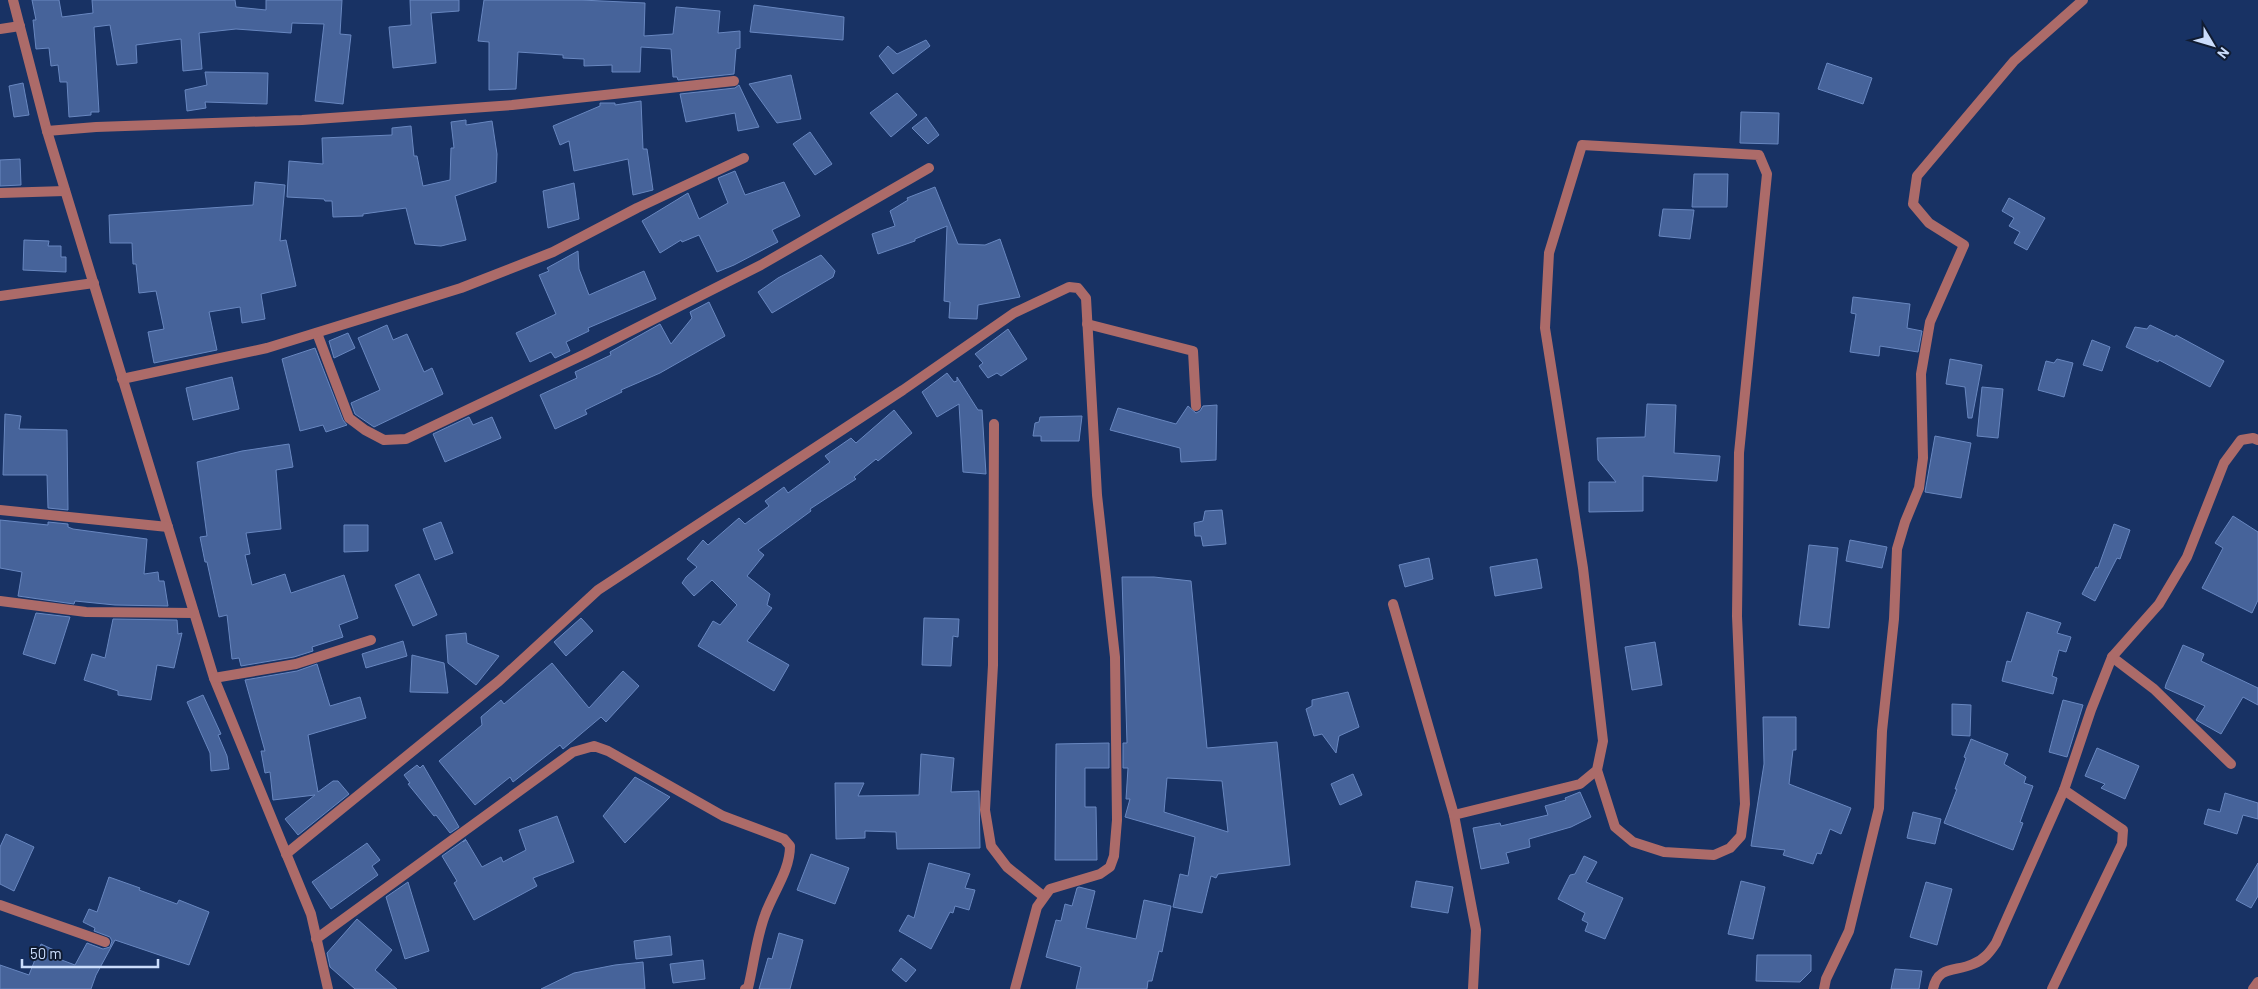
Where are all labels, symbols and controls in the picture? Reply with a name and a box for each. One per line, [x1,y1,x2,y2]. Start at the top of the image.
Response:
north arrow [2188,20,2238,70]
text: N [2214,44,2233,62]
scale bar [22,936,159,968]
text: 50 m [30,944,62,962]

